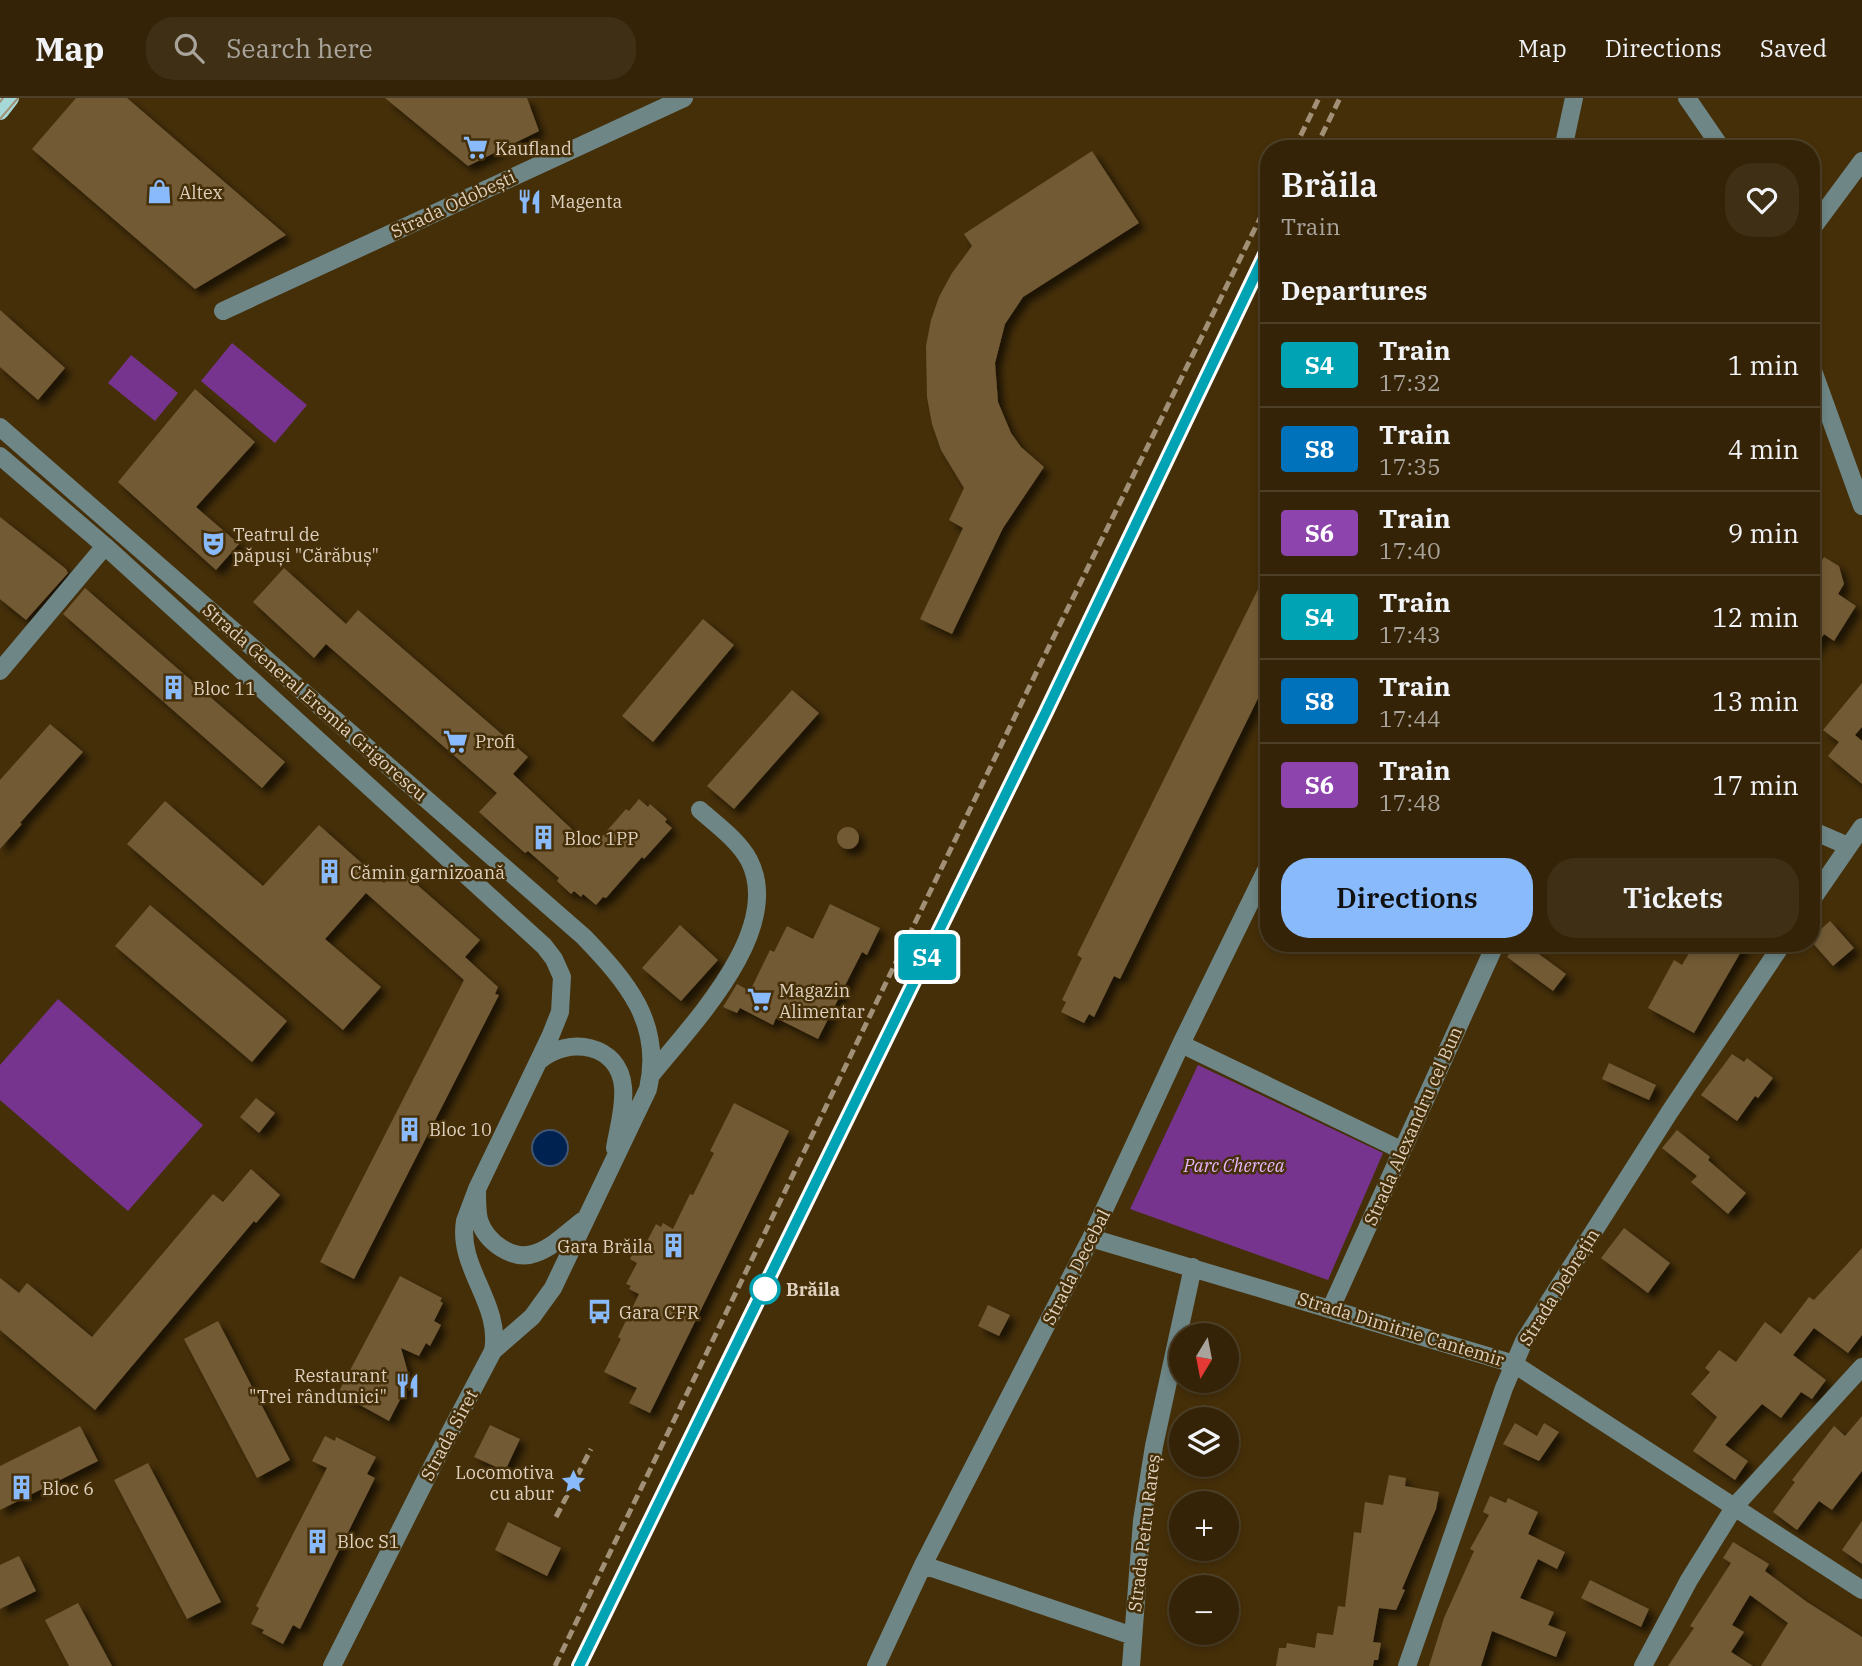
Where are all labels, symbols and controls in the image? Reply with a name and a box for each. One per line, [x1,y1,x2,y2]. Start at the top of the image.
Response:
search box [146,17,636,80]
text: Map [35,27,104,70]
icon: search [170,29,208,67]
text: Search here [226,31,373,65]
text: Map [1518,32,1567,64]
text: Directions [1605,32,1722,64]
text: Saved [1760,32,1827,64]
supermarket icon: Kaufland [461,134,489,162]
place label: Kaufland [495,137,572,160]
text: Brăila [1281,163,1378,206]
button: heart [1725,163,1799,237]
street label: Strada Odobești [387,165,519,243]
shop icon: Altex [145,178,173,206]
place label: Altex [179,181,223,204]
restaurant icon: Magenta [516,187,544,215]
place label: Magenta [550,190,623,213]
text: Train [1281,211,1340,241]
text: Departures [1281,273,1427,307]
text: Train [1379,333,1451,367]
text: 1 min [1728,348,1799,382]
text: S4 [1305,349,1334,381]
text: 17:32 [1379,367,1441,397]
text: Train [1379,417,1451,451]
text: 4 min [1728,432,1799,466]
text: S8 [1305,433,1334,465]
text: 17:35 [1379,451,1441,481]
text: Train [1379,501,1451,535]
text: 9 min [1728,516,1799,550]
text: S6 [1305,517,1334,549]
place label: Teatrul de păpuși "Cărăbuș" [233,523,379,567]
theatre icon: Teatrul de păpuși "Cărăbuș" [199,530,227,558]
text: 17:40 [1379,535,1441,565]
text: Train [1379,585,1451,619]
street label: Strada General Eremia Grigorescu [198,598,432,806]
text: 12 min [1712,600,1799,634]
text: S4 [1305,601,1334,633]
text: 17:43 [1379,619,1441,649]
text: Train [1379,669,1451,703]
building icon: Bloc 11 [159,674,187,702]
place label: Bloc 11 [193,677,256,700]
text: 13 min [1712,684,1799,718]
text: S8 [1305,685,1334,717]
text: 17:44 [1379,703,1441,733]
supermarket icon: Profi [441,727,469,755]
place label: Profi [475,730,515,753]
text: Train [1379,753,1451,787]
text: 17 min [1712,768,1799,802]
text: S6 [1305,769,1334,801]
text: 17:48 [1379,787,1441,817]
building icon: Bloc 1PP [530,824,558,852]
place label: Bloc 1PP [564,827,639,850]
building icon: Cămin garnizoană [316,858,344,886]
button: Directions [1281,858,1533,938]
button: Tickets [1547,858,1799,938]
place label: Cămin garnizoană [350,861,505,884]
line badge: S4 [895,934,958,980]
text: S4 [912,941,942,973]
place label: Magazin Alimentar [779,979,865,1023]
supermarket icon: Magazin Alimentar [745,986,773,1014]
street label: Strada Alexandru cel Bun [1359,1023,1467,1229]
building icon: Bloc 10 [395,1115,423,1143]
place label: Bloc 10 [429,1118,492,1141]
park label: Parc Chercea [1183,1154,1285,1177]
street label: Strada Decebal [1037,1205,1115,1329]
street label: Strada Debrețin [1514,1224,1604,1350]
building icon: Gara Brăila [659,1232,687,1260]
place label: Gara Brăila [557,1235,653,1258]
marker: Brăila [750,1274,780,1304]
place label: Brăila [786,1278,840,1301]
street label: Strada Dimitrie Cantemir [1295,1287,1507,1371]
bus stop icon: Gara CFR [585,1298,613,1326]
place label: Gara CFR [619,1301,699,1324]
north arrow [1169,1323,1239,1393]
map controls [1169,1323,1239,1645]
place label: Restaurant "Trei rândunici" [249,1364,387,1408]
restaurant icon: Restaurant "Trei rândunici" [393,1371,421,1399]
street label: Strada Siret [415,1385,483,1485]
button: layers [1169,1407,1239,1477]
street label: Strada Petru Rareș [1123,1453,1165,1613]
place label: Locomotiva cu abur [455,1461,554,1505]
place icon: Locomotiva cu abur [560,1468,588,1496]
building icon: Bloc 6 [8,1474,36,1502]
place label: Bloc 6 [42,1477,94,1500]
button: + [1169,1491,1239,1561]
building icon: Bloc S1 [303,1527,331,1555]
place label: Bloc S1 [337,1530,400,1553]
button: − [1169,1575,1239,1645]

